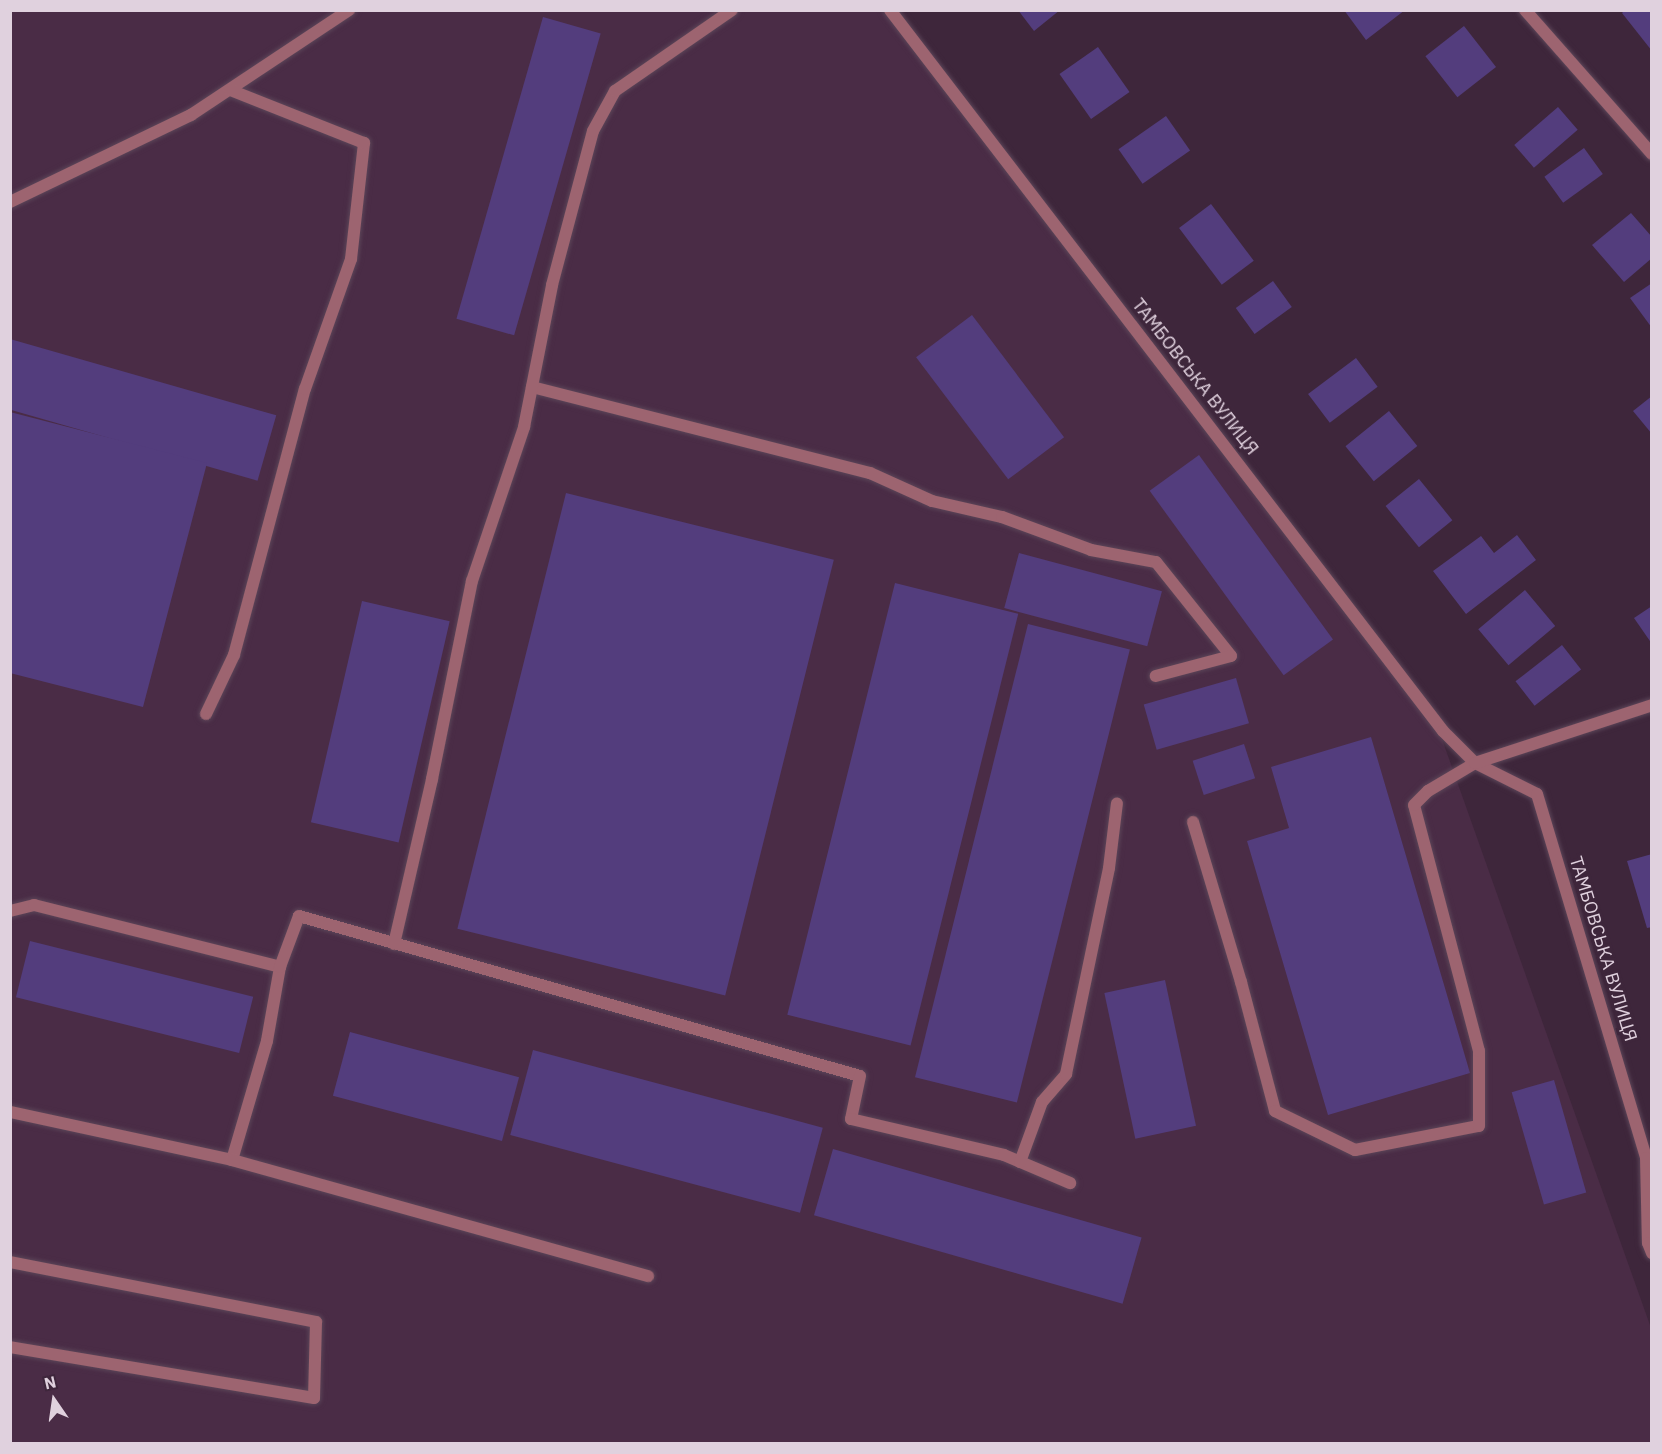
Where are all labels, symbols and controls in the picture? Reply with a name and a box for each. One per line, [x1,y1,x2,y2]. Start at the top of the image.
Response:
street label: ТАМБОВСЬКА ВУЛИЦЯ [1127,295,1263,459]
street label: ТАМБОВСЬКА ВУЛИЦЯ [1565,854,1641,1044]
north arrow [24,1370,84,1430]
text: N [42,1371,58,1394]

